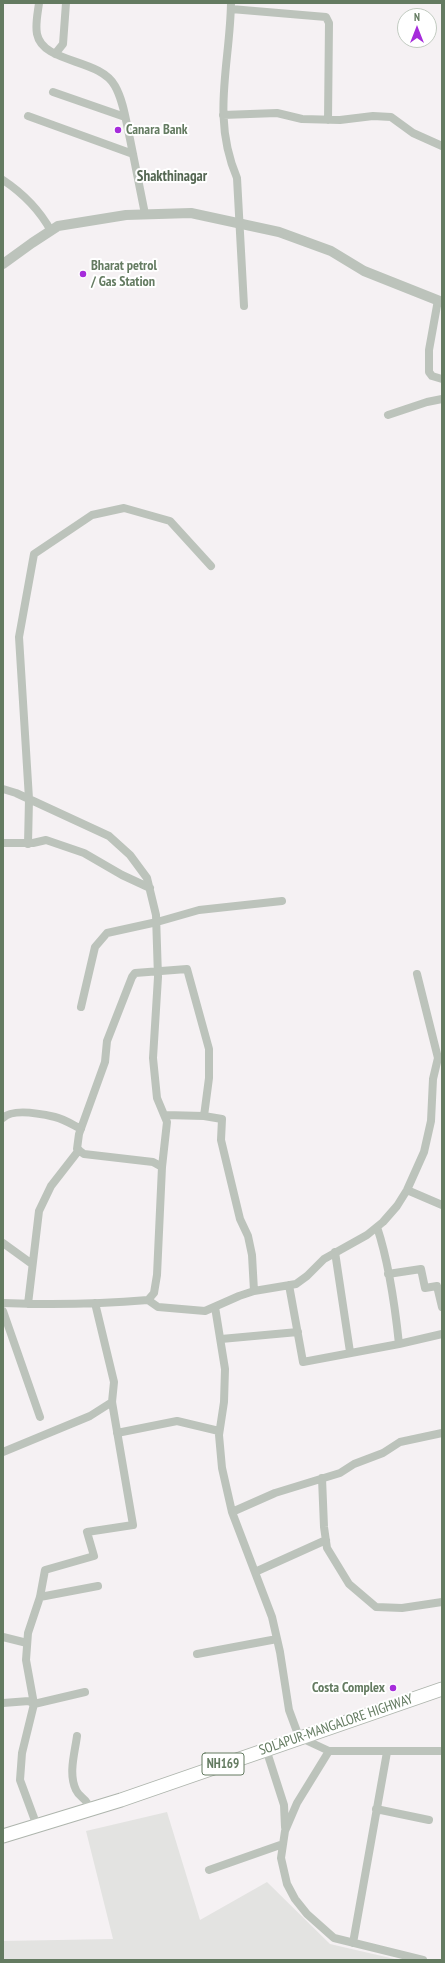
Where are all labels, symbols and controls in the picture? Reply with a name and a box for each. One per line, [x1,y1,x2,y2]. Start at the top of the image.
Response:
north arrow [397,8,437,48]
text: N [414,10,420,24]
place label: Canara Bank [126,122,188,138]
marker: Canara Bank [113,125,123,135]
district label: Shakthinagar [137,168,207,186]
place label: Bharat petrol / Gas Station [91,258,157,290]
marker: Bharat petrol / Gas Station [78,269,88,279]
place label: Costa Complex [312,1680,385,1696]
marker: Costa Complex [388,1683,398,1693]
street label: SOLAPUR-MANGALORE HIGHWAY [257,1691,415,1759]
road number: NH169 [202,1753,244,1775]

